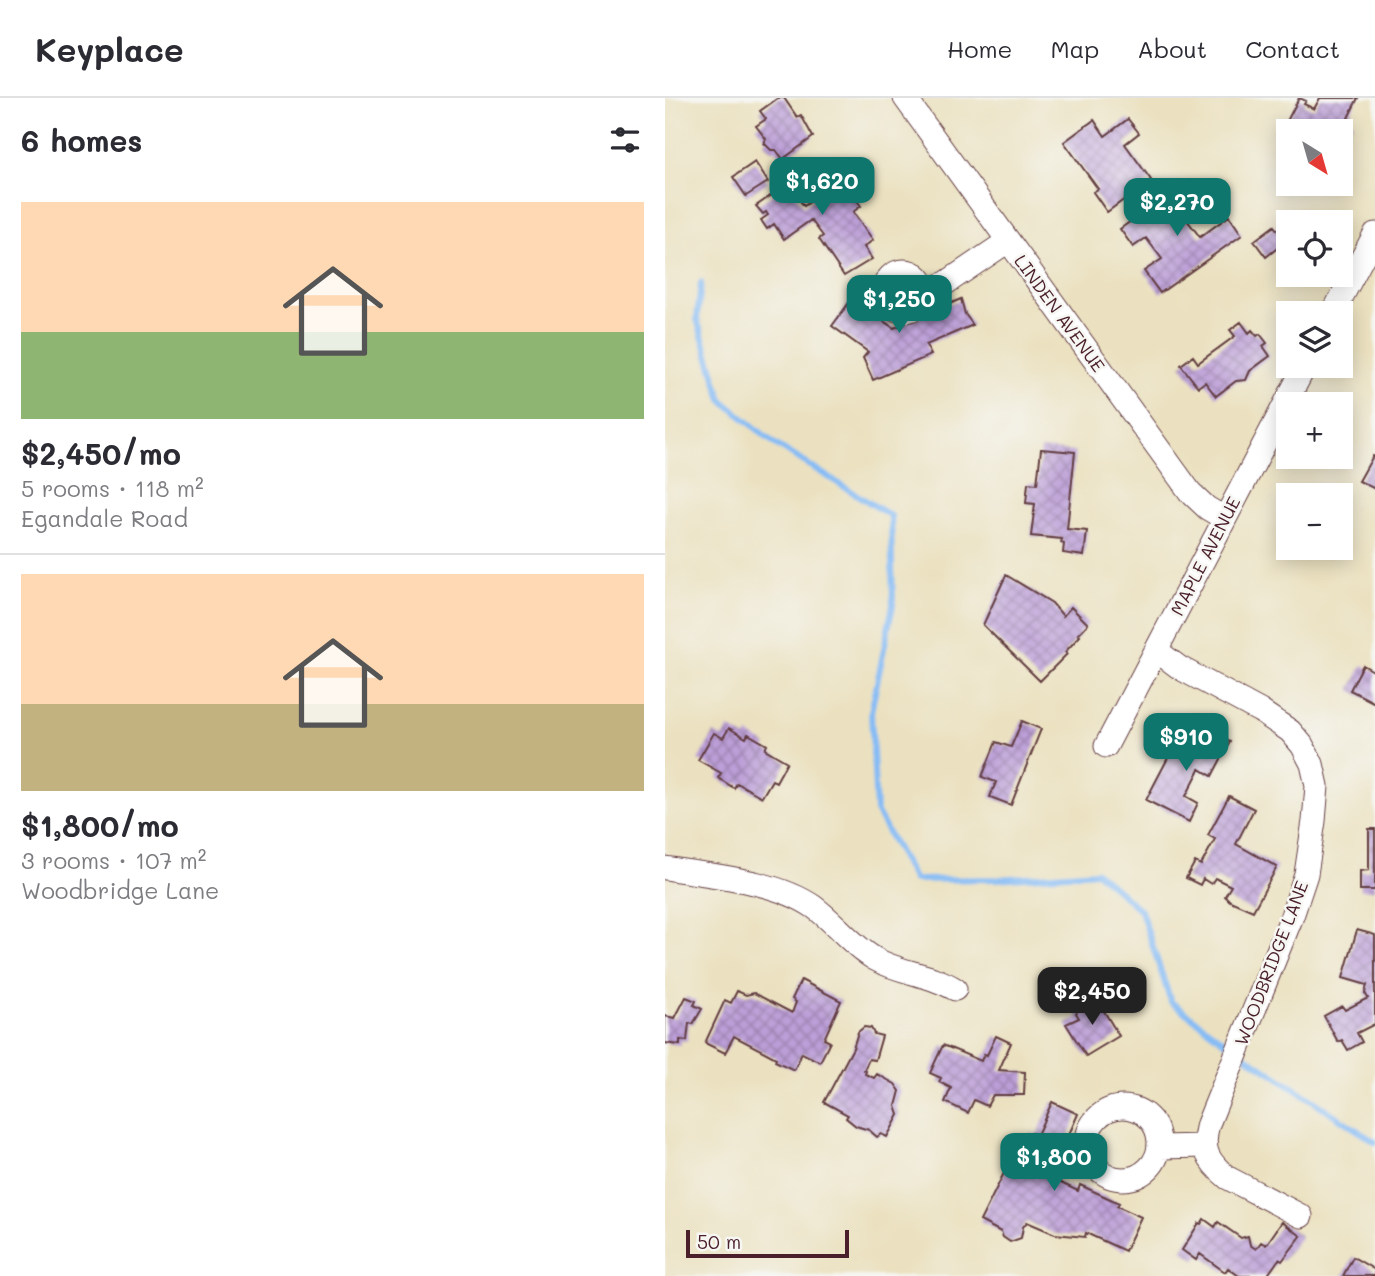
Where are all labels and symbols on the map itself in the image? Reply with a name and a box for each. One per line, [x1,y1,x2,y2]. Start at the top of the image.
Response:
north arrow [1276,119,1353,196]
pin: $1,620 [765,158,879,217]
pin: $2,270 [1120,178,1234,238]
street label: LINDEN AVENUE [1009,249,1111,377]
pin: $1,250 [842,275,956,335]
street label: MAPLE AVENUE [1165,492,1245,620]
pin: $910 [1145,714,1227,773]
street label: WOODBRIDGE LANE [1229,877,1313,1049]
pin: $2,450 [1035,968,1149,1027]
pin: $1,800 [997,1134,1111,1193]
scale bar [686,1227,849,1259]

